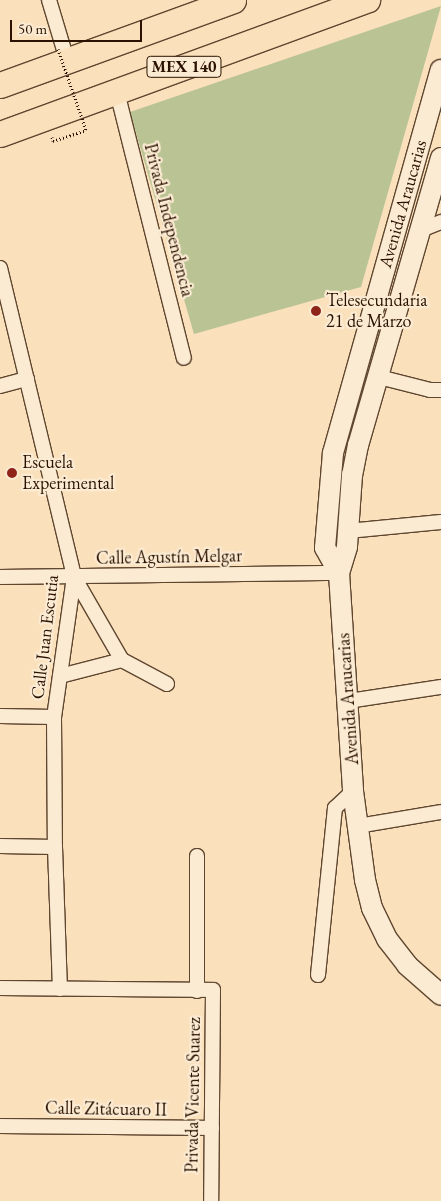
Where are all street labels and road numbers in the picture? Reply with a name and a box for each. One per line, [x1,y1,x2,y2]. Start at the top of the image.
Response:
road number: MEX 140 [145,54,223,80]
street label: Avenida Araucarias [374,137,432,271]
street label: Privada Independencia [140,141,198,299]
street label: Calle Agustín Melgar [96,545,242,569]
street label: Calle Juan Escutia [27,574,63,700]
street label: Avenida Araucarias [333,632,363,766]
street label: Privada Vicente Suarez [181,1017,205,1173]
street label: Calle Zitácuaro II [45,1097,167,1121]

